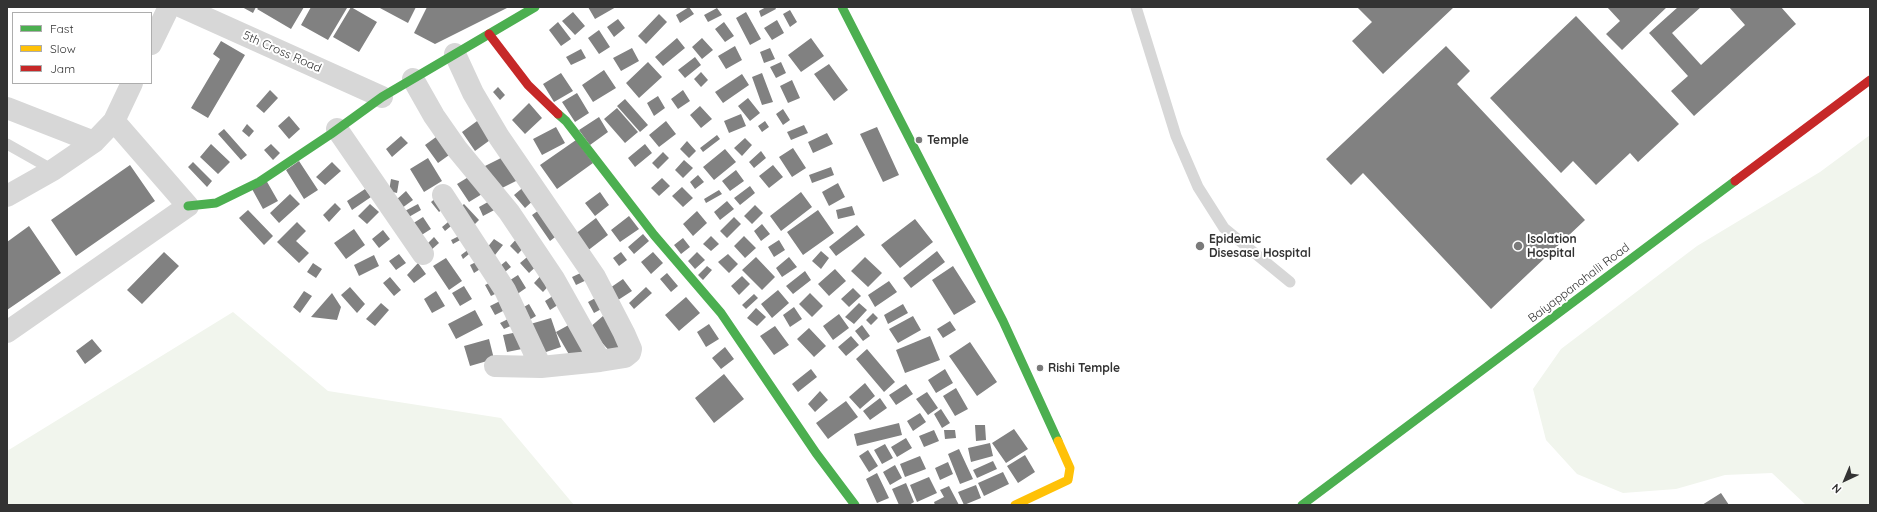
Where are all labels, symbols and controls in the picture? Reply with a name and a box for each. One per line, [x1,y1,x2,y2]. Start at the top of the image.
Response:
legend [12,12,152,84]
text: Fast [50,21,74,36]
street label: 5th Cross Road [240,28,324,76]
text: Slow [50,41,76,56]
text: Jam [50,61,75,76]
place label: Temple [927,133,969,147]
marker: Temple [914,135,924,145]
place label: Epidemic Disesase Hospital [1209,232,1311,260]
place label: Isolation Hospital [1527,232,1577,260]
marker: Epidemic Disesase Hospital [1194,240,1206,252]
marker: Isolation Hospital [1512,240,1524,252]
street label: Baiyappanahalli Road [1526,240,1632,326]
place label: Rishi Temple [1048,361,1120,375]
marker: Rishi Temple [1035,363,1045,373]
north arrow [1825,460,1865,500]
text: N [1829,481,1844,496]

